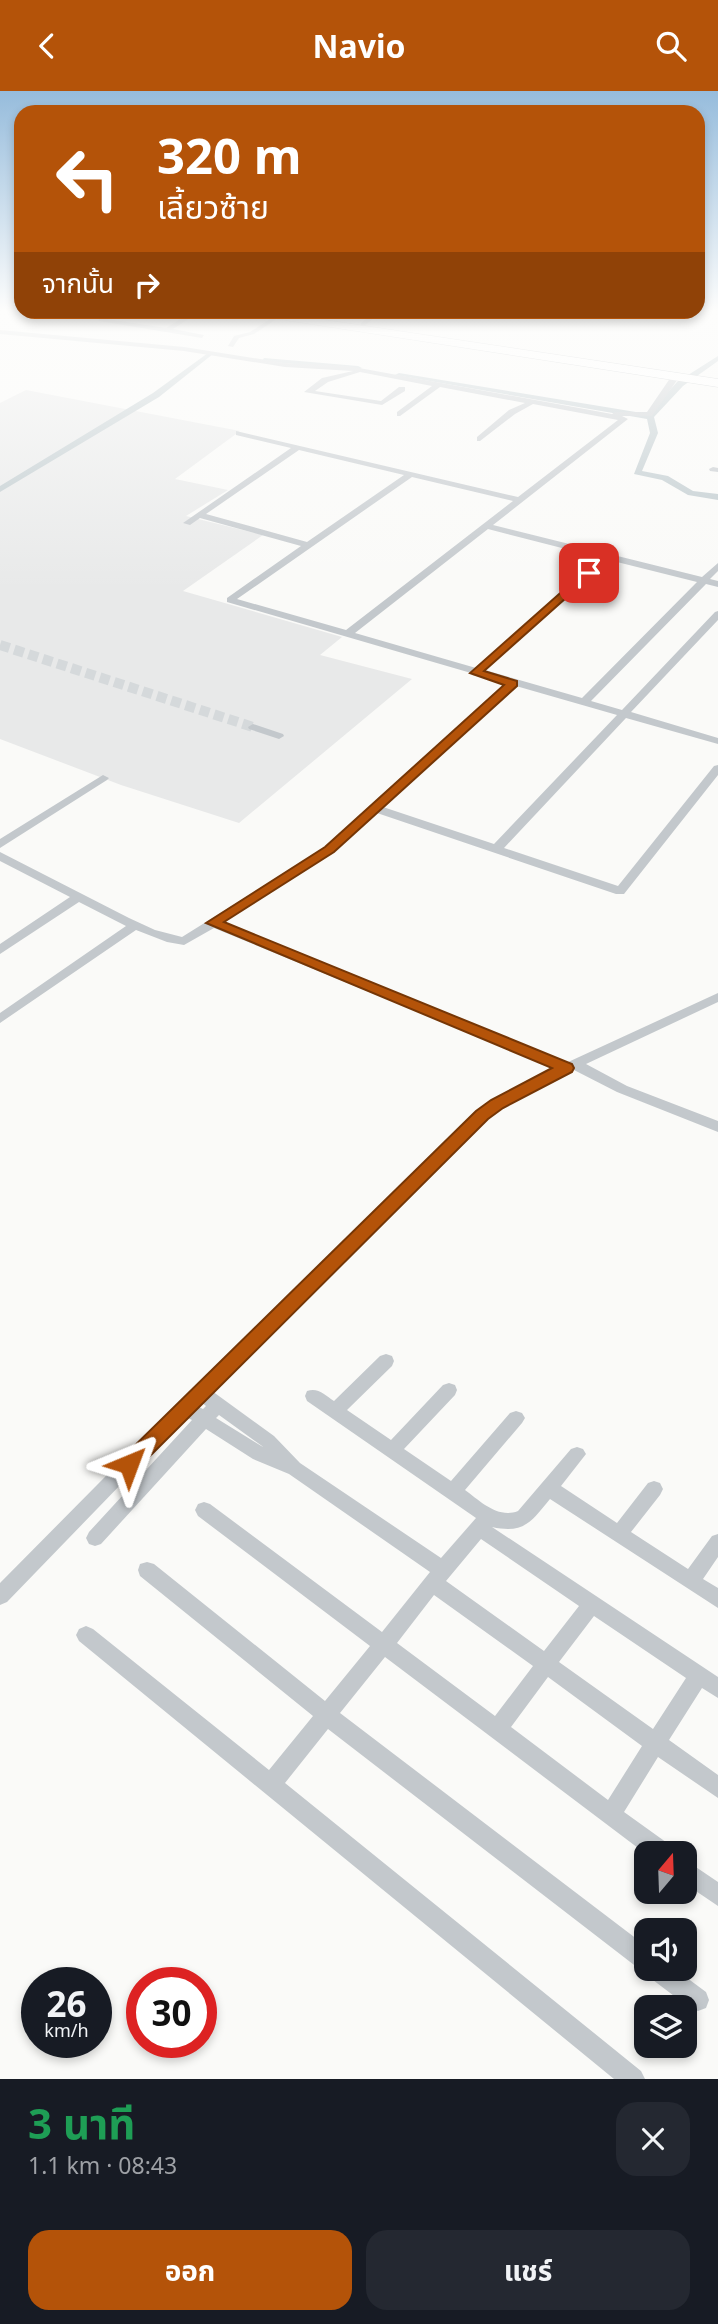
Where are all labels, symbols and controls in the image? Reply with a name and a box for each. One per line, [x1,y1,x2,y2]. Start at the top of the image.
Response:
text: Navio [312,24,406,67]
icon: back [28,27,66,65]
icon: search [652,27,690,65]
text: 320 m [157,122,302,188]
icon: left [42,133,133,224]
text: เลี้ยวซ้าย [157,185,269,228]
text: จากนั้น [42,265,114,301]
icon: right [128,266,166,304]
pin [559,543,619,603]
icon: arrive [570,554,608,592]
position arrow [92,1427,166,1501]
north arrow [634,1841,696,1904]
map controls [634,1841,697,2058]
button: sound [634,1918,697,1981]
speed limit sign: 30 [126,1967,217,2058]
text: 26 [46,1980,87,2027]
button: layers [634,1995,697,2058]
text: km/h [44,2018,89,2042]
text: 3 นาที [28,2094,135,2151]
button: close [616,2102,690,2176]
text: 1.1 km · 08:43 [28,2149,177,2181]
button: ออก [28,2230,352,2310]
button: แชร์ [366,2230,690,2310]

